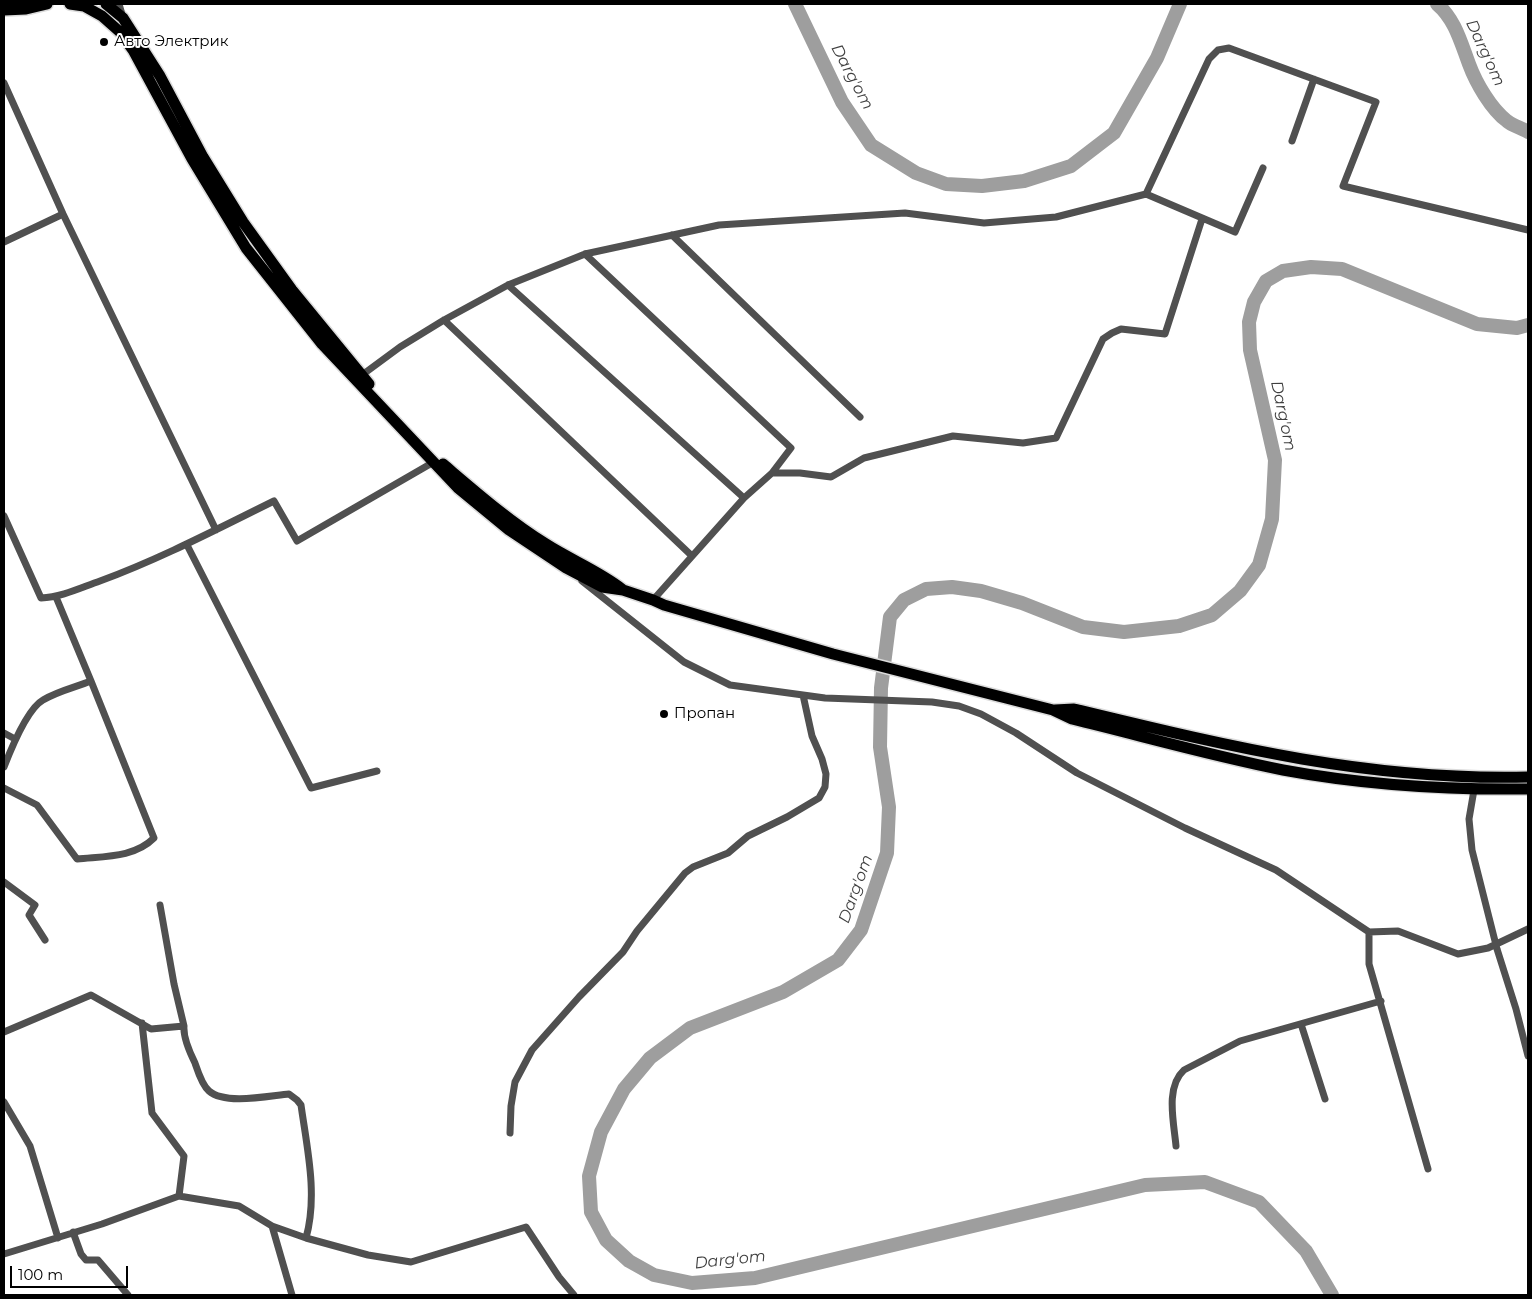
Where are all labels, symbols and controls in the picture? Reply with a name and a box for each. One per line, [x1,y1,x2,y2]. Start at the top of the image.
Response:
water label: Darg'om [1461,17,1509,89]
place label: Авто Электрик [114,33,229,51]
marker: Авто Электрик [98,36,110,48]
water label: Darg'om [827,41,877,113]
water label: Darg'om [1266,379,1300,453]
place label: Пропан [674,705,735,723]
marker: Пропан [658,708,670,720]
water label: Darg'om [835,852,877,926]
water label: Darg'om [693,1247,767,1273]
scale bar [12,1256,130,1288]
text: 100 m [18,1265,63,1284]

